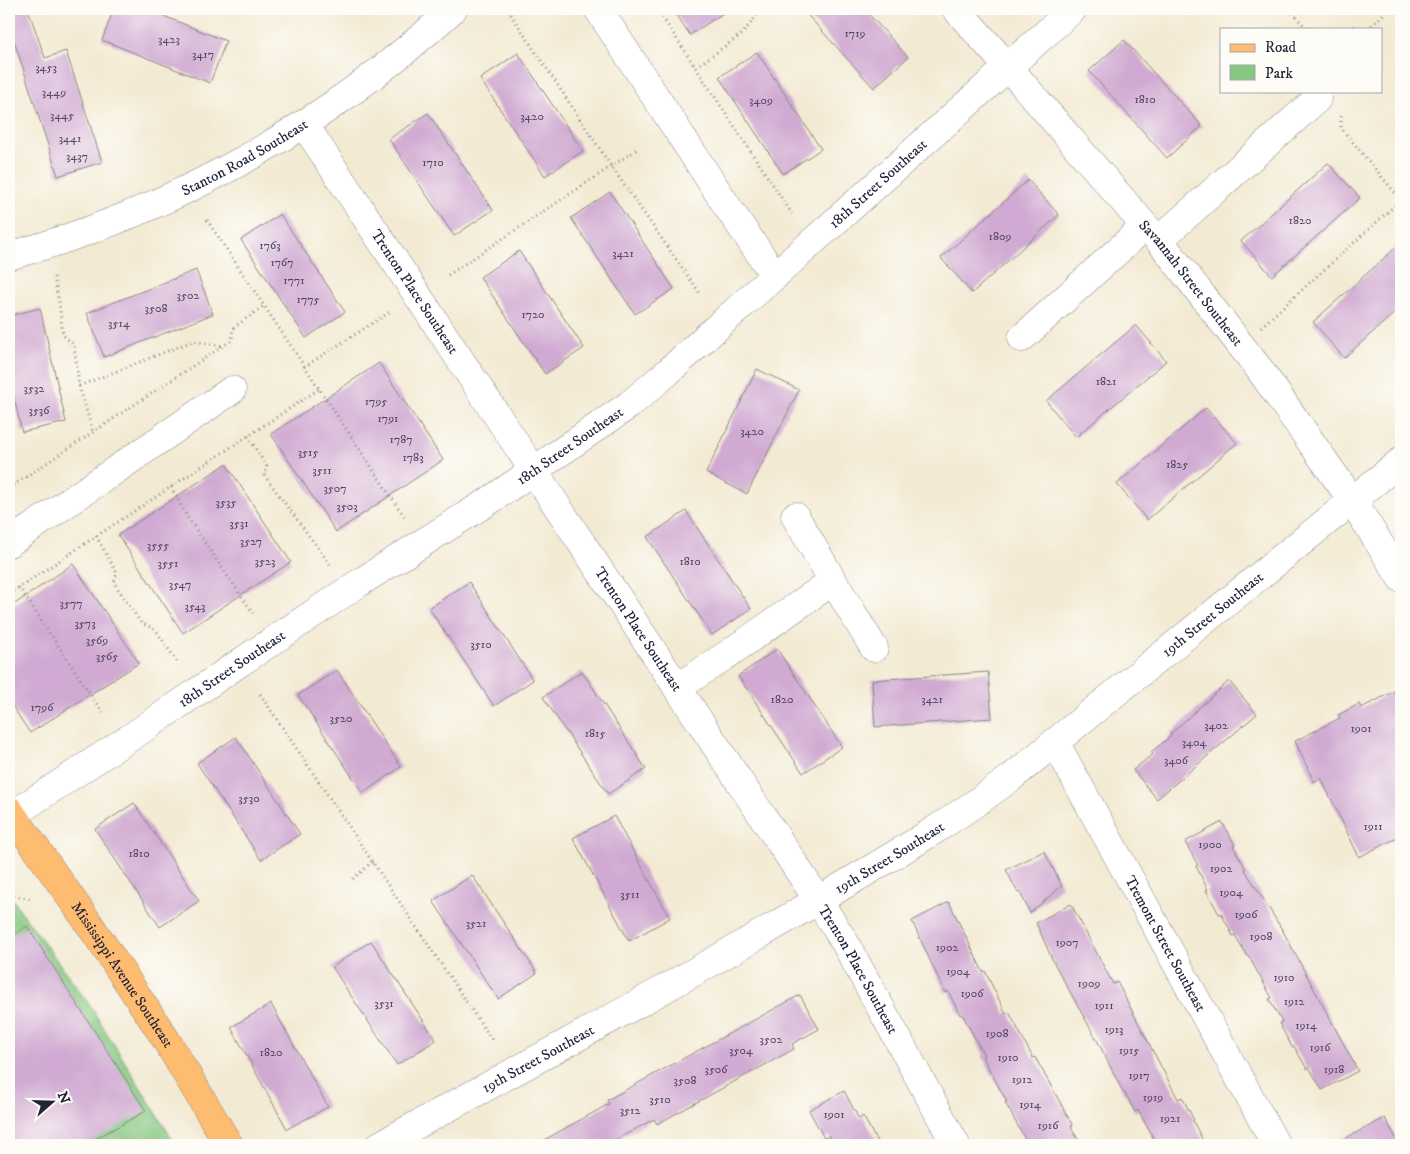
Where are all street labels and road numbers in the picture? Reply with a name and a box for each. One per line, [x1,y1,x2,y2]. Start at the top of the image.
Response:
street label: Stanton Road Southeast [178,114,311,200]
street label: 18th Street Southeast [825,135,931,232]
street label: Savannah Street Southeast [1134,216,1247,350]
street label: Trenton Place Southeast [367,226,463,358]
street label: 18th Street Southeast [513,402,627,489]
street label: Trenton Place Southeast [591,563,687,695]
street label: 19th Street Southeast [1158,567,1267,661]
street label: 18th Street Southeast [174,626,289,712]
street label: 19th Street Southeast [831,817,948,898]
street label: Tremont Street Southeast [1121,872,1211,1015]
street label: Mississippi Avenue Southeast [67,898,178,1051]
street label: Trenton Place Southeast [814,901,903,1037]
street label: 19th Street Southeast [478,1020,598,1097]

